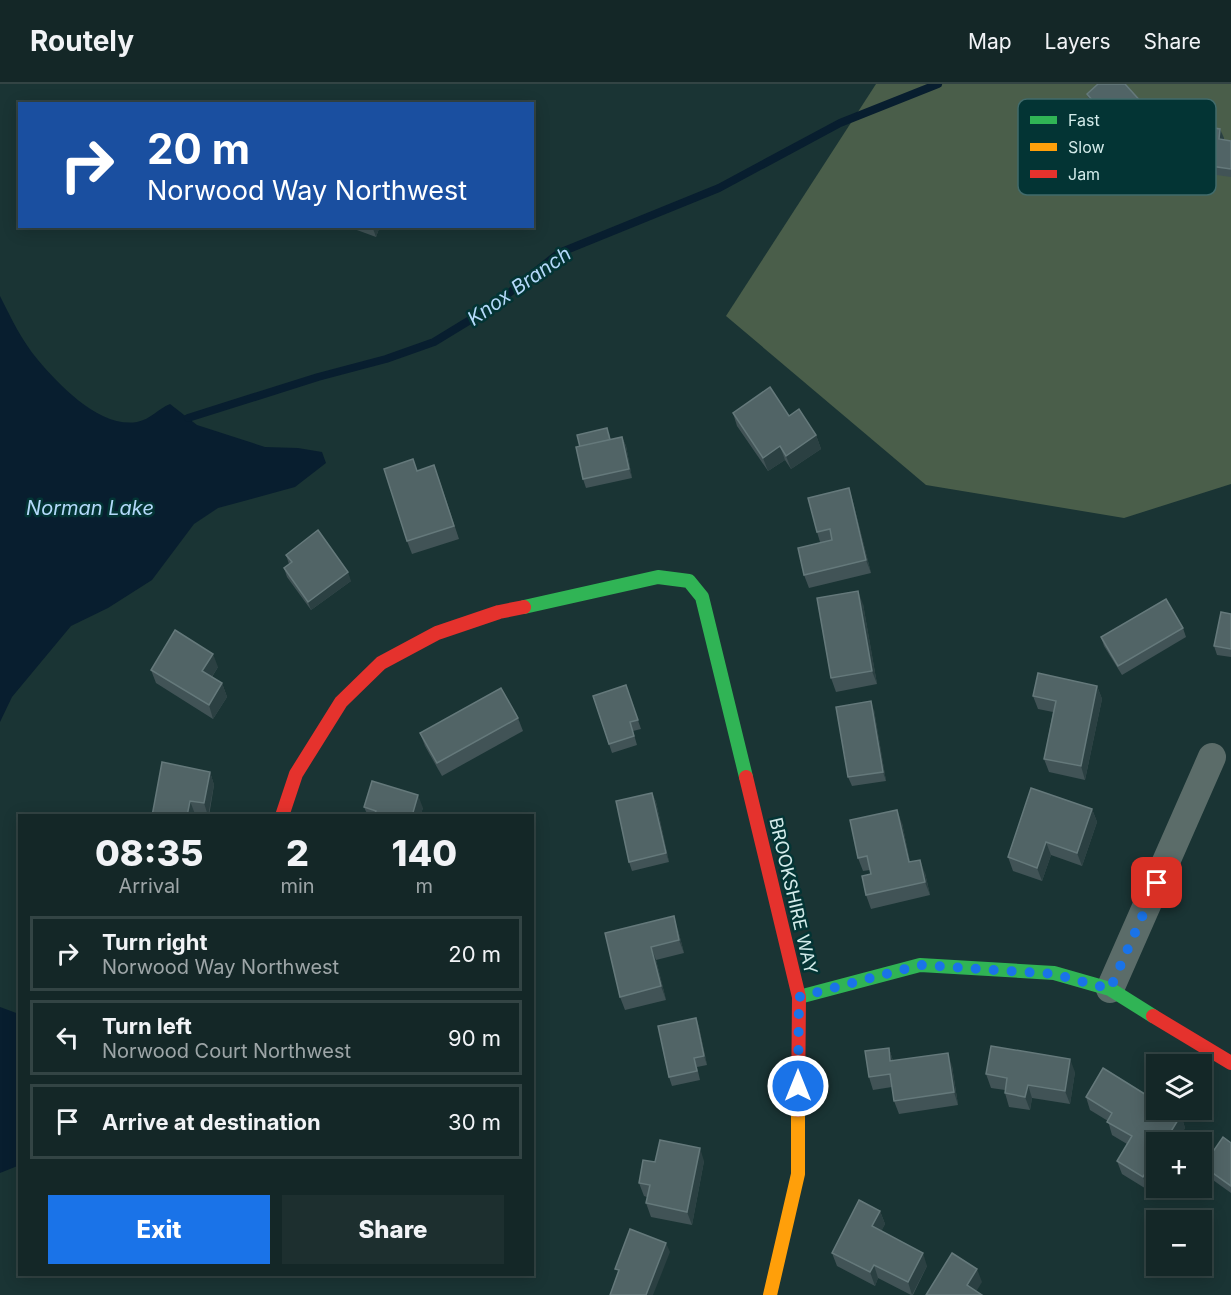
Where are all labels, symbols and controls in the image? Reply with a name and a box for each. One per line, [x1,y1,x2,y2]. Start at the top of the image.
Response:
text: Routely [30,24,134,58]
text: Map [968,29,1012,54]
text: Layers [1045,29,1111,54]
text: Share [1144,29,1201,54]
legend [1018,99,1216,195]
text: Fast [1068,110,1100,130]
text: 20 m [147,123,250,174]
icon: right [48,126,126,204]
text: Slow [1068,137,1105,157]
text: Jam [1068,164,1100,184]
text: Norwood Way Northwest [147,174,467,207]
water label: Knox Branch [463,241,575,331]
water label: Norman Lake [26,496,154,520]
street label: BROOKSHIRE WAY [765,816,822,976]
text: 08:35 [95,831,204,875]
text: 2 [286,831,309,875]
text: 140 [391,831,457,875]
pin [1131,857,1182,908]
icon: arrive [1140,866,1173,899]
text: Arrival [118,874,180,898]
text: min [280,874,315,898]
text: m [416,874,433,898]
text: Turn right [102,929,208,955]
icon: right [51,937,84,970]
text: 20 m [448,941,501,967]
text: Norwood Way Northwest [102,955,339,979]
text: Turn left [102,1013,192,1039]
icon: left [51,1021,84,1054]
text: 90 m [448,1025,501,1051]
text: Norwood Court Northwest [102,1039,351,1063]
position arrow [766,1054,830,1118]
map controls [1146,1054,1212,1276]
button: layers [1146,1054,1212,1120]
icon: arrive [51,1105,84,1138]
text: Arrive at destination [102,1109,321,1135]
text: 30 m [448,1109,501,1135]
button: + [1146,1132,1212,1198]
button: Exit [48,1195,270,1264]
button: Share [282,1195,504,1264]
button: − [1146,1210,1212,1276]

